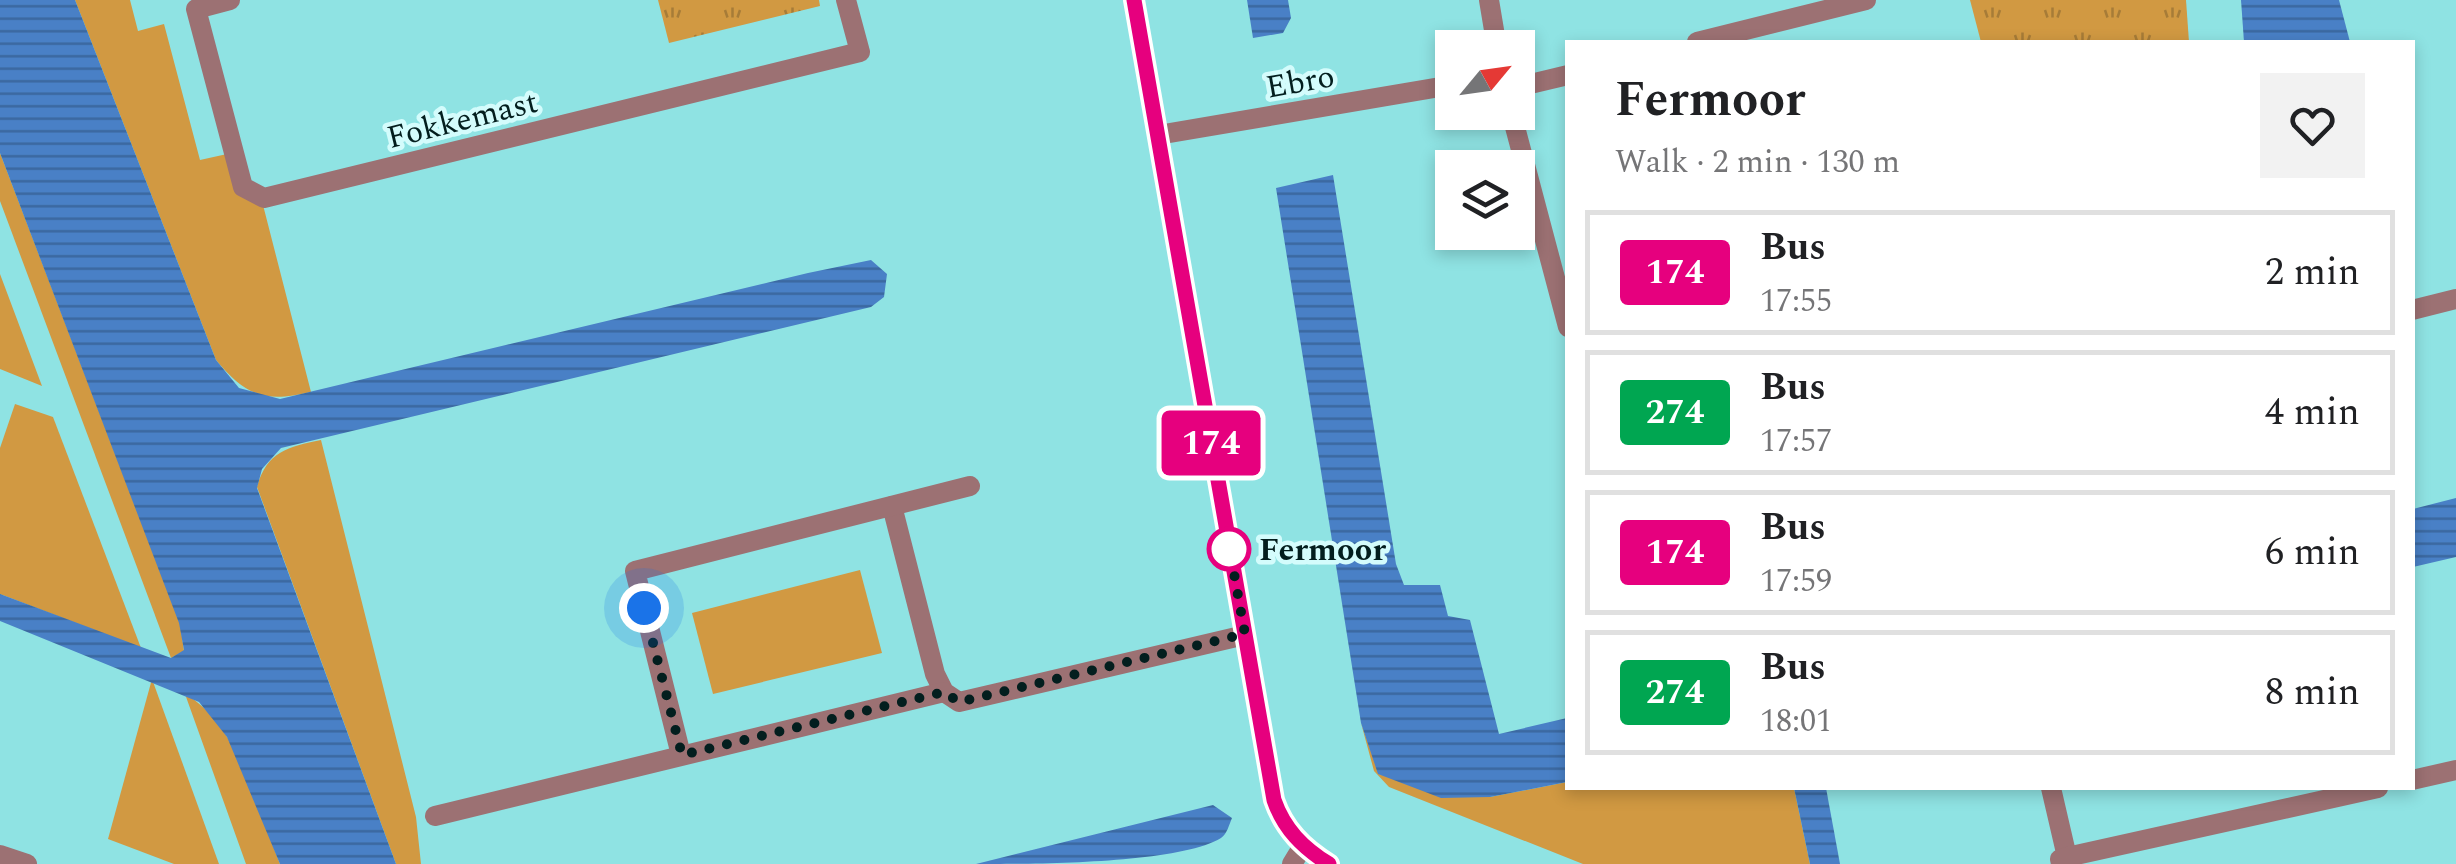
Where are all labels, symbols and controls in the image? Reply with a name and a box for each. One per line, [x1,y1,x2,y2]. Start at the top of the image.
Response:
north arrow [1435,30,1535,130]
map controls [1435,30,1535,250]
street label: Ebro [1262,52,1338,113]
text: Fermoor [1615,64,1805,137]
button: heart [2260,73,2365,178]
street label: Fokkemast [382,78,543,163]
text: Walk · 2 min · 130 m [1615,138,1900,187]
button: layers [1435,150,1535,250]
text: Bus [1760,219,1826,277]
text: 2 min [2265,244,2360,302]
text: 174 [1646,246,1704,299]
text: 17:55 [1760,277,1832,326]
text: Bus [1760,359,1826,417]
text: 4 min [2265,384,2360,442]
text: 274 [1646,386,1704,439]
line badge: 174 [1154,410,1268,476]
text: 174 [1182,417,1240,470]
text: 17:57 [1760,417,1832,466]
text: Bus [1760,499,1826,557]
text: 6 min [2265,524,2360,582]
place label: Fermoor [1259,526,1386,575]
text: 174 [1646,526,1704,579]
marker: Fermoor [1208,528,1250,570]
text: 17:59 [1760,557,1832,606]
your location [619,583,669,633]
text: Bus [1760,639,1826,697]
text: 8 min [2265,664,2360,722]
text: 274 [1646,666,1704,719]
text: 18:01 [1760,697,1832,746]

